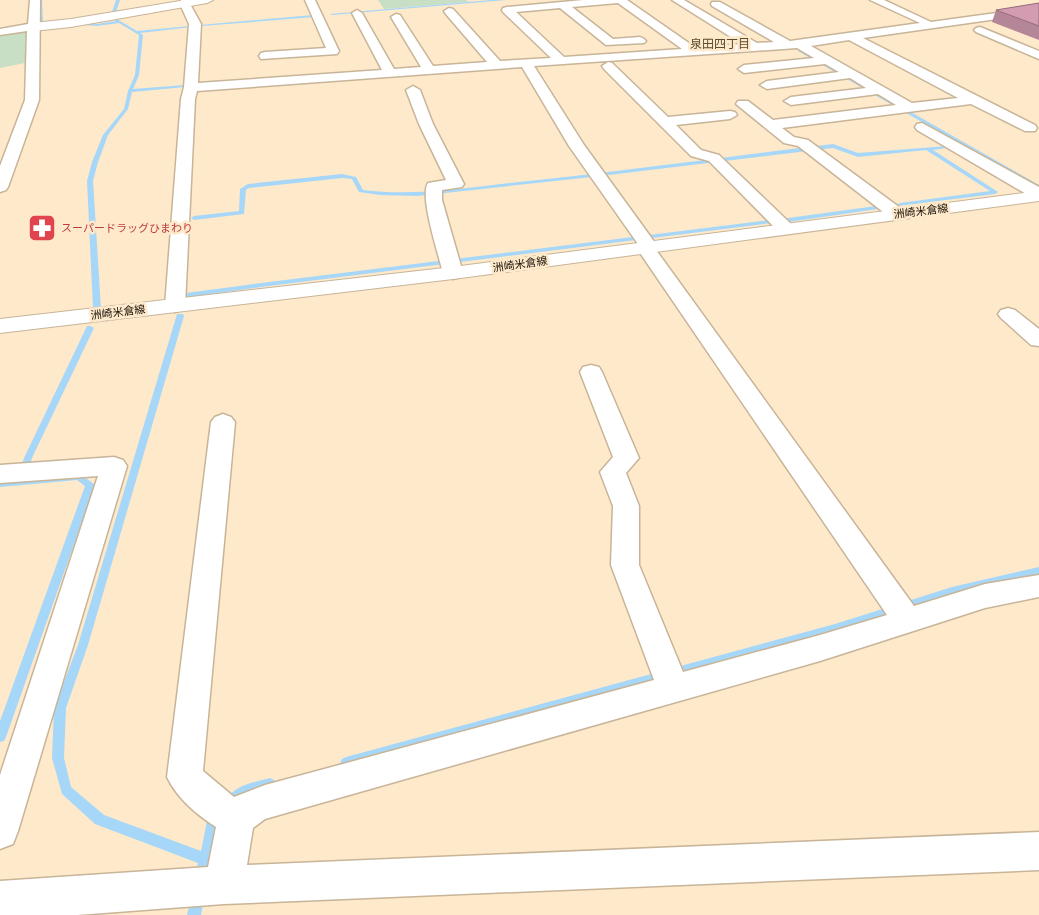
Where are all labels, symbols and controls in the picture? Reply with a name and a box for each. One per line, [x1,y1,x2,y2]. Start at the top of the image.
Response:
district label: 泉田四丁目 [690,35,750,53]
street label: 洲崎米倉線 [893,200,949,222]
pharmacy icon: スーパードラッグひまわり [27,213,57,243]
place label: スーパードラッグひまわり [61,220,193,236]
street label: 洲崎米倉線 [492,252,548,276]
street label: 洲崎米倉線 [90,301,146,323]

